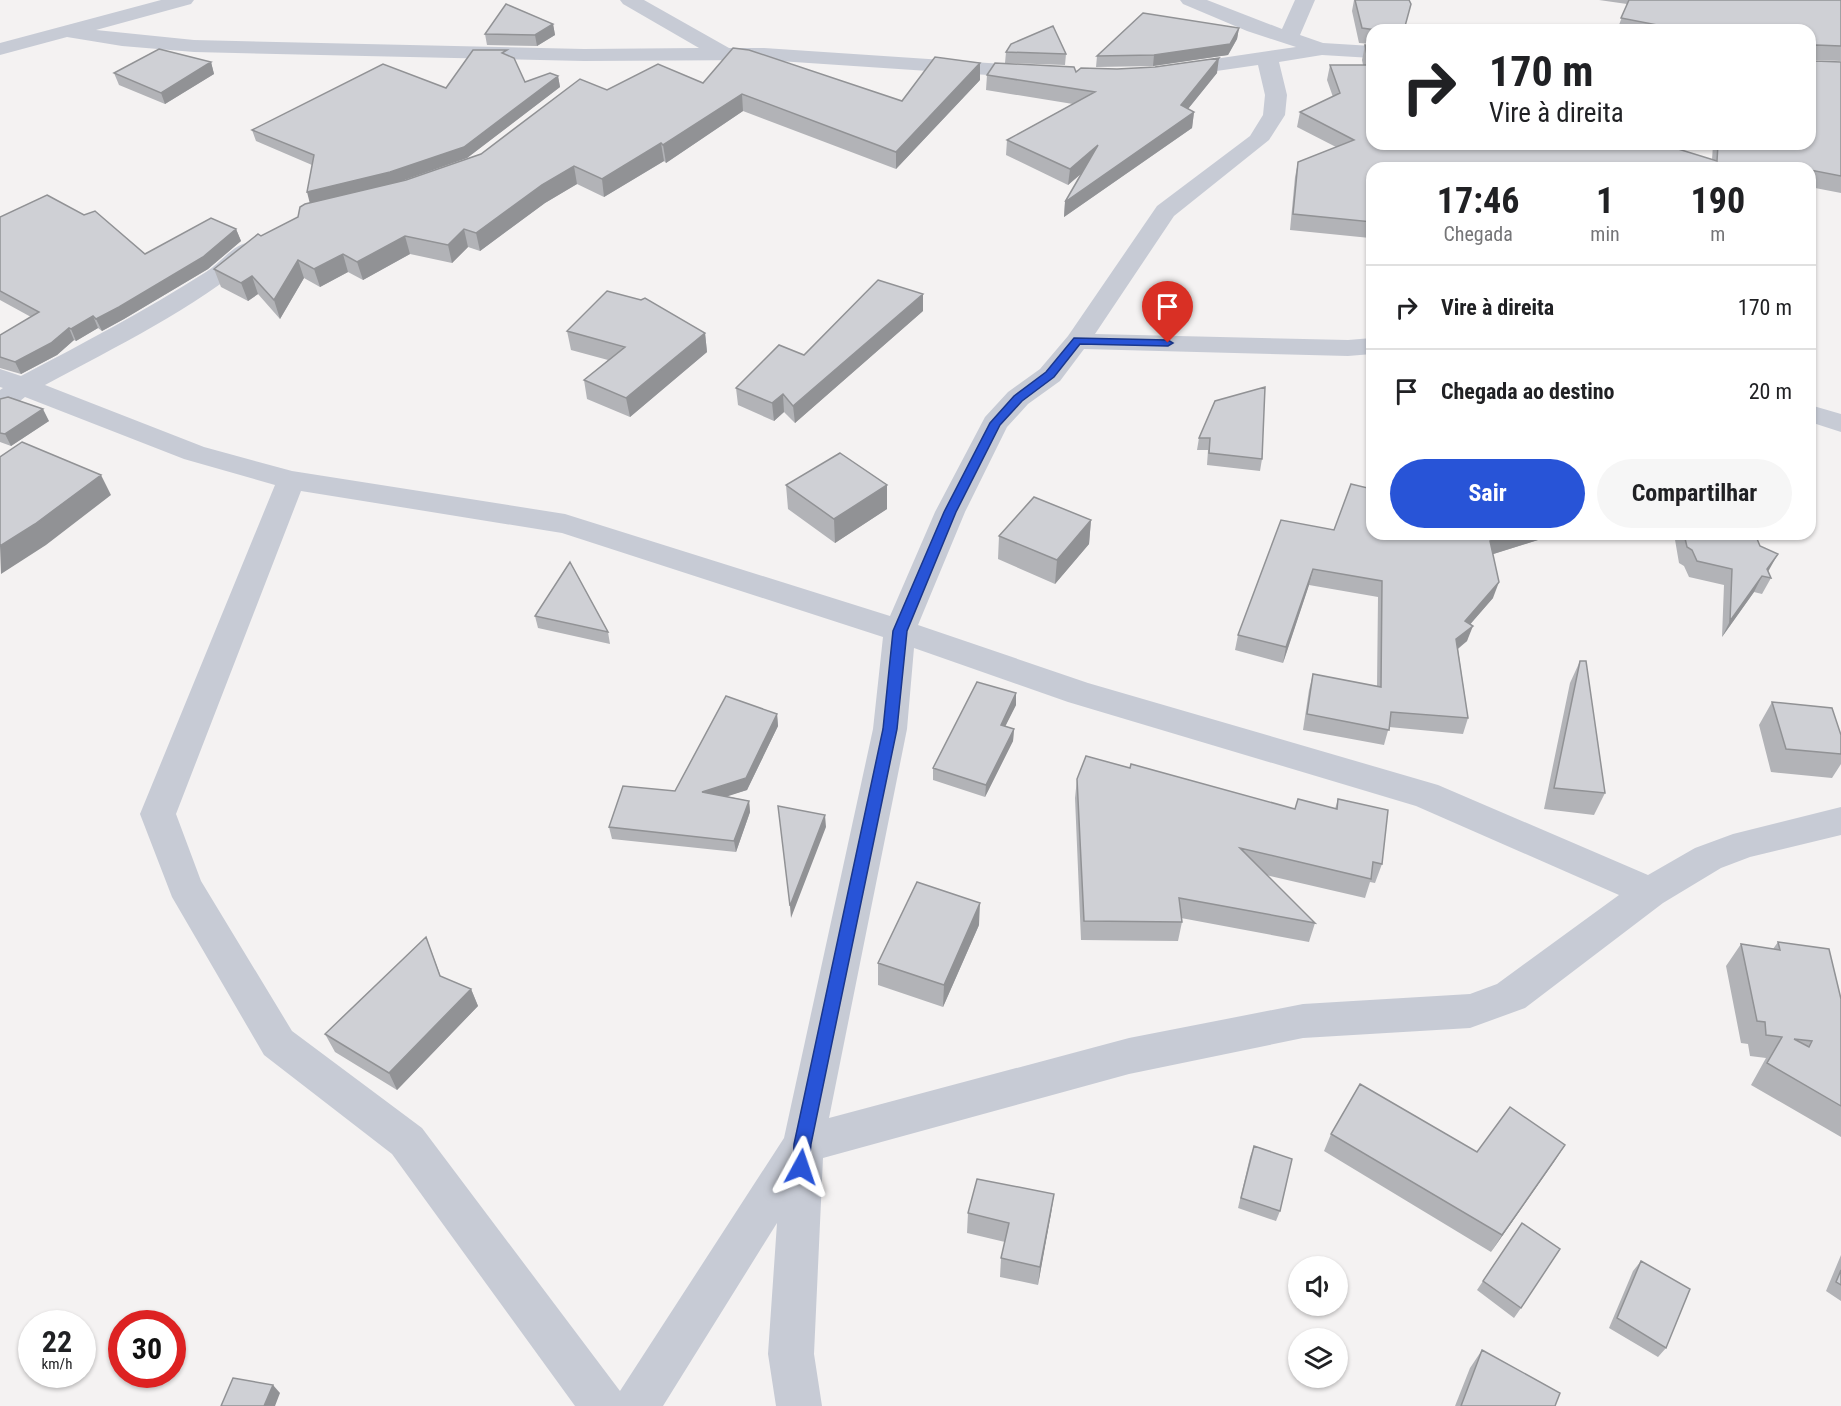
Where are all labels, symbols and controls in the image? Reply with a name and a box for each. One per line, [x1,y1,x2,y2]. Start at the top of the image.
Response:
text: 170 m [1489,47,1594,96]
icon: right [1390,48,1468,126]
text: Vire à direita [1489,97,1624,129]
text: 17:46 [1437,180,1519,222]
text: 1 [1596,180,1614,222]
text: 190 [1691,180,1745,222]
text: Chegada [1444,222,1513,246]
text: min [1590,222,1620,246]
text: m [1710,222,1725,246]
pin [1142,281,1193,343]
icon: arrive [1151,290,1184,323]
icon: right [1390,291,1423,324]
text: Vire à direita [1441,295,1554,320]
text: 170 m [1738,295,1792,320]
icon: arrive [1390,375,1423,408]
text: Chegada ao destino [1441,379,1615,404]
text: 20 m [1749,379,1792,404]
button: Sair [1390,459,1585,528]
button: Compartilhar [1597,459,1792,528]
position arrow [769,1135,833,1199]
map controls [1288,1256,1348,1388]
button: sound [1288,1256,1348,1316]
speed limit sign: 30 [108,1310,186,1388]
text: 22 [42,1324,72,1359]
button: layers [1288,1328,1348,1388]
text: km/h [42,1355,72,1373]

